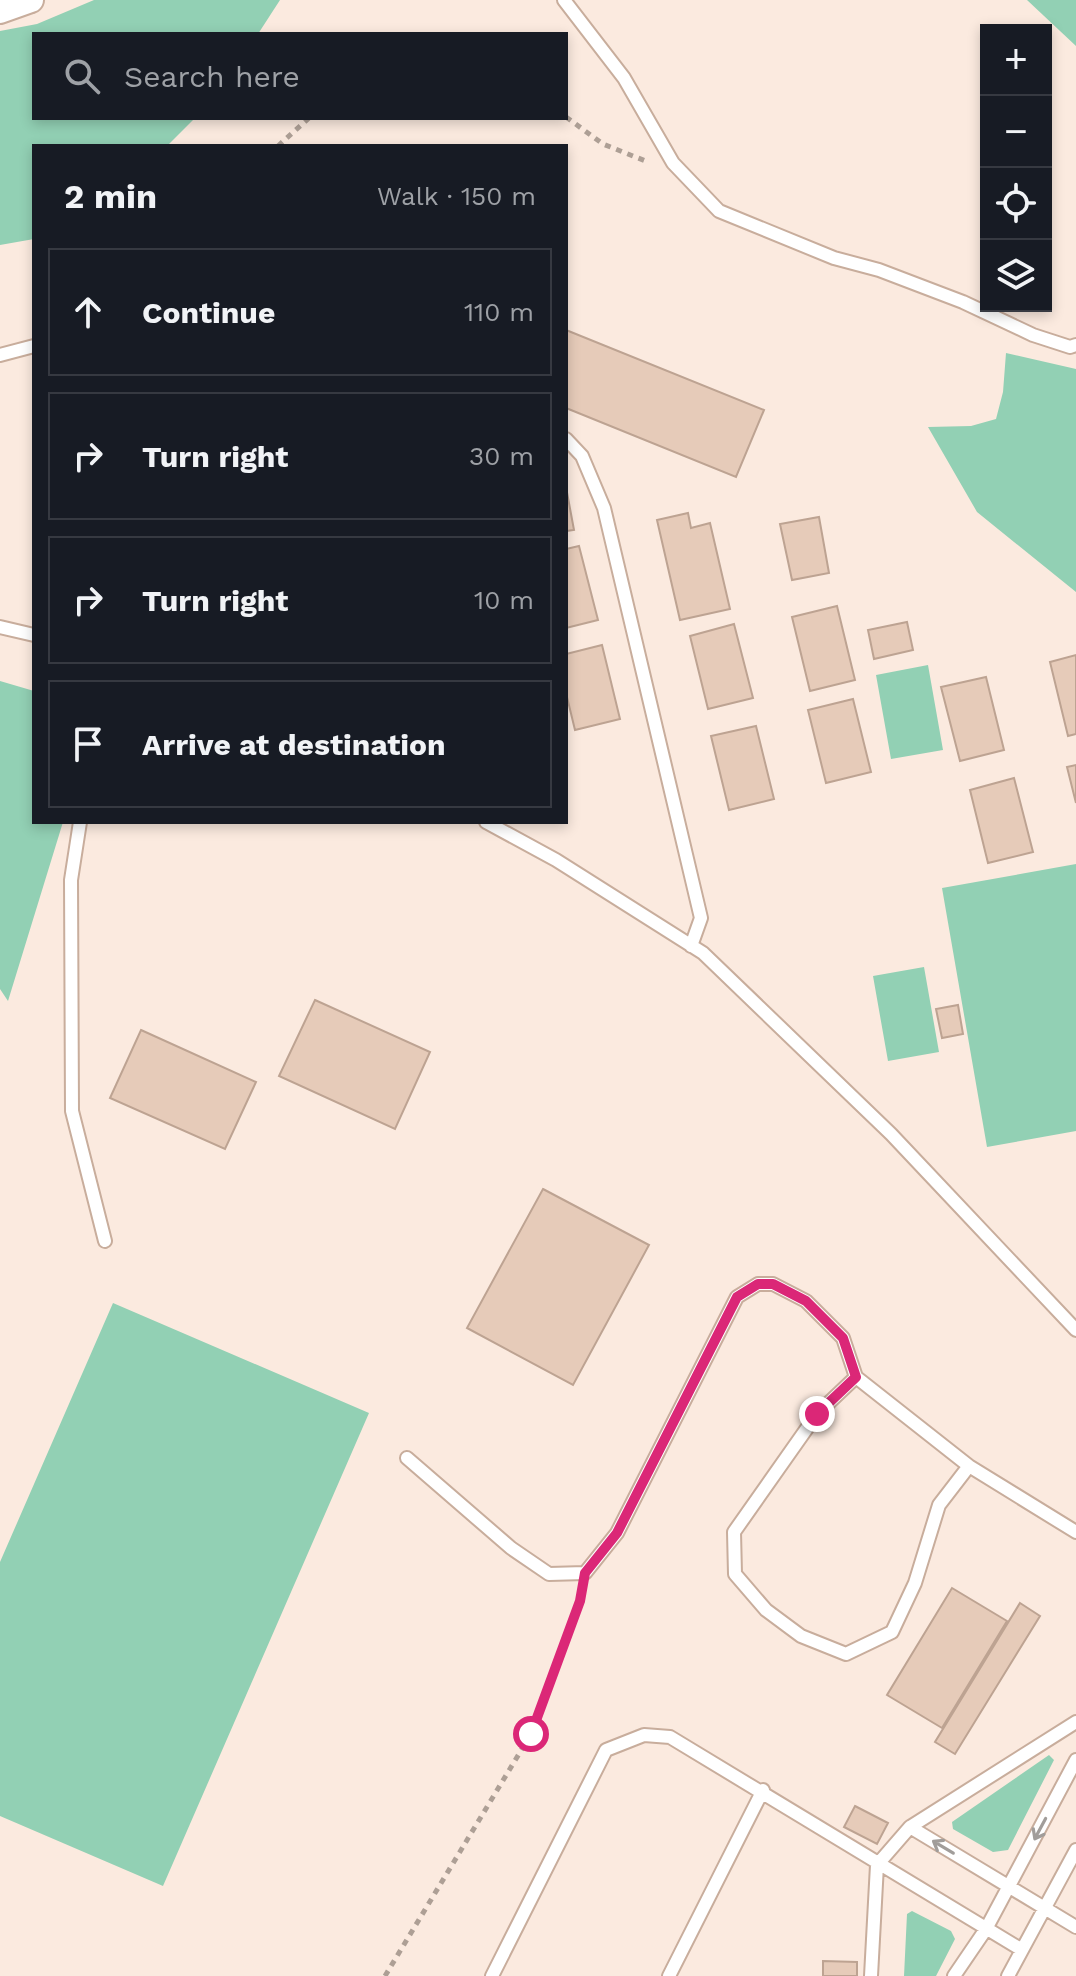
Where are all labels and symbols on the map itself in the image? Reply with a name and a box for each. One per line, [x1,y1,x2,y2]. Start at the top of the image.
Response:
route end [799,1396,835,1432]
route start [513,1716,549,1752]
one-way arrow [1031,1817,1047,1841]
one-way arrow [932,1839,955,1855]

